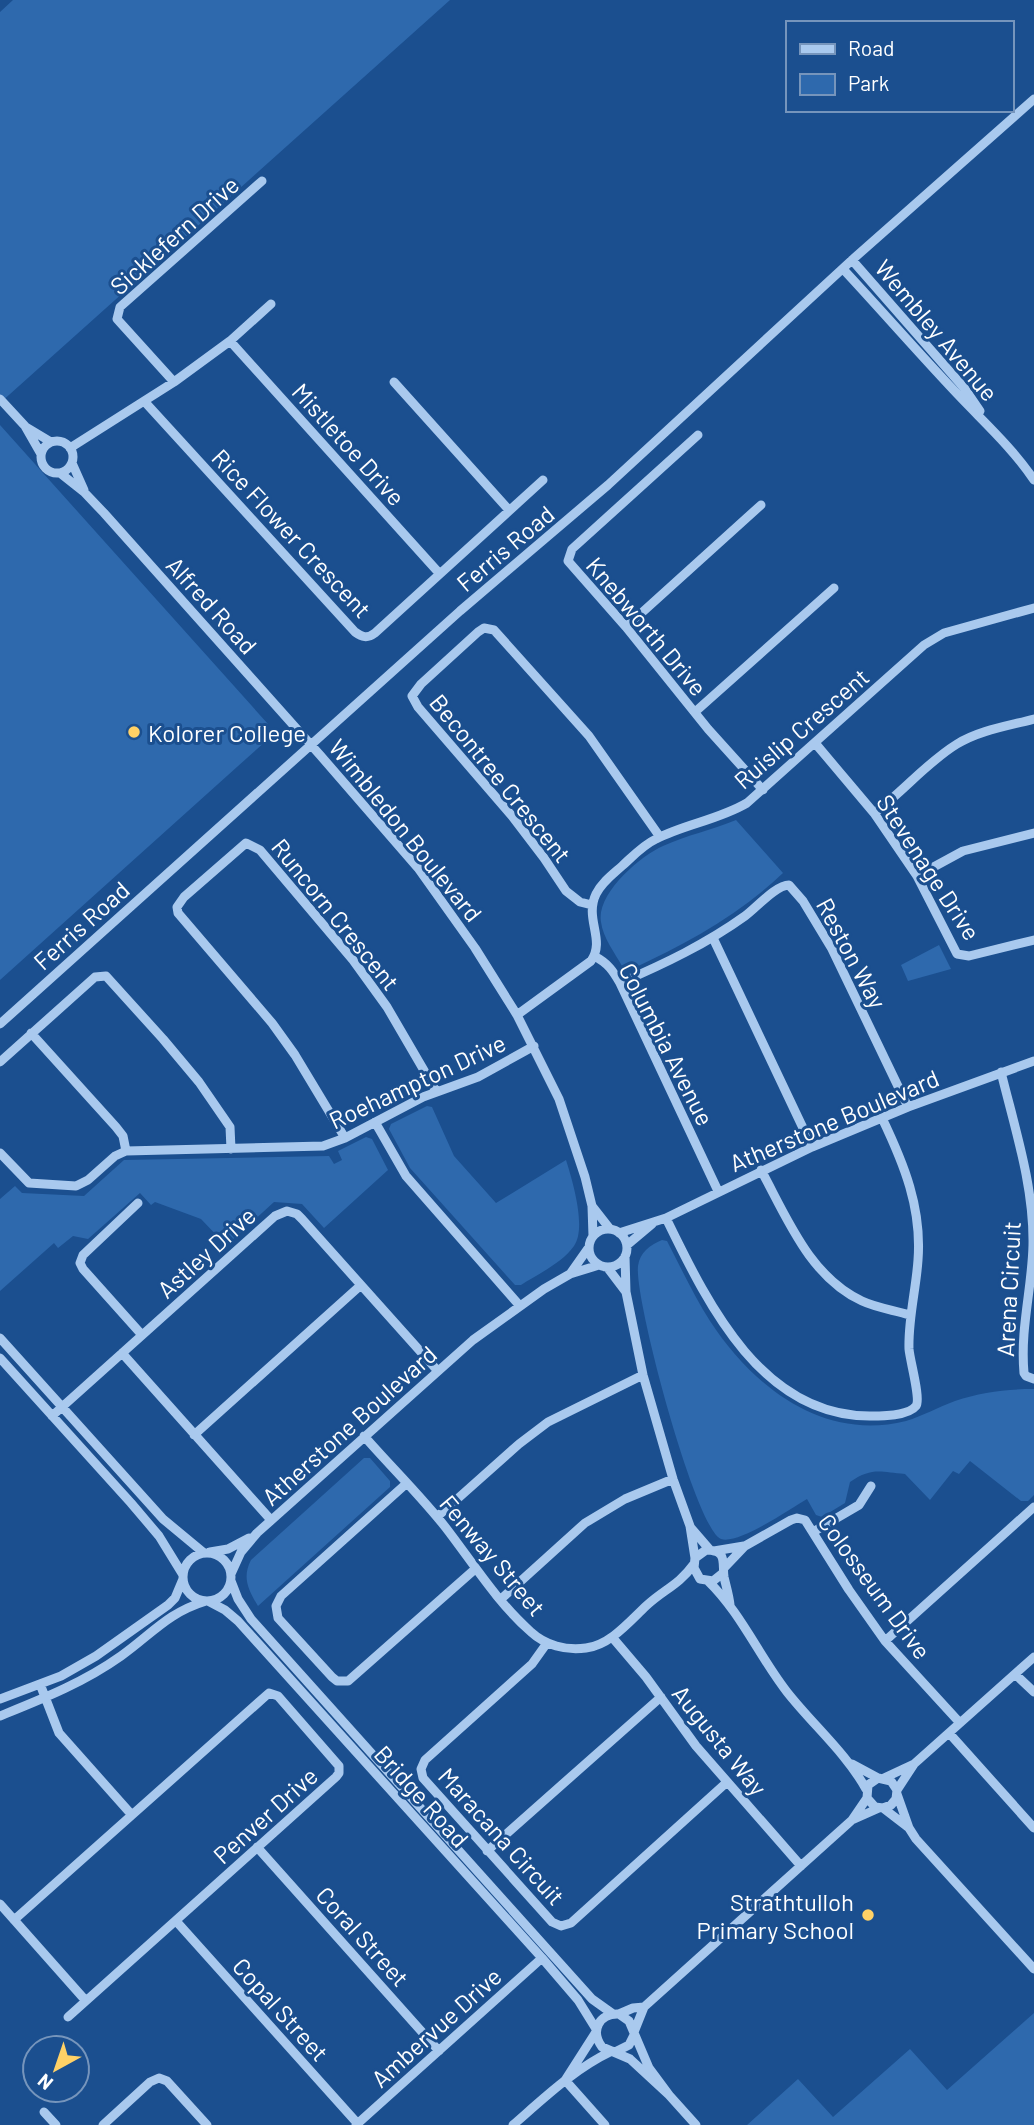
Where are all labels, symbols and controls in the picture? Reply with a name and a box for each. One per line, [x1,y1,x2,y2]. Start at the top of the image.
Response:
legend [786,21,1013,112]
text: Road [848,35,894,60]
text: Park [848,70,889,95]
street label: Sicklefern Drive [104,170,244,300]
street label: Wembley Avenue [869,253,1005,407]
street label: Mistletoe Drive [287,377,411,511]
street label: Rice Flower Crescent [206,443,378,623]
street label: Ferris Road [450,499,560,597]
street label: Alfred Road [161,550,263,660]
street label: Knebworth Drive [581,551,713,701]
street label: Ruislip Crescent [728,662,874,794]
street label: Becontree Crescent [424,688,578,868]
place label: Kolorer College [148,718,306,747]
marker: Kolorer College [126,724,142,740]
street label: Wimbledon Boulevard [323,733,489,927]
street label: Stevenage Drive [871,789,987,945]
street label: Runcorn Crescent [266,832,406,996]
street label: Ferris Road [27,875,135,975]
street label: Reston Way [811,893,893,1013]
street label: Columbia Avenue [614,958,720,1130]
street label: Roehampton Drive [324,1027,510,1135]
street label: Atherstone Boulevard [725,1063,943,1177]
street label: Astley Drive [151,1200,261,1304]
street label: Arena Circuit [990,1221,1026,1357]
street label: Atherstone Boulevard [256,1339,442,1511]
street label: Fenway Street [434,1489,552,1621]
street label: Colosseum Drive [813,1508,937,1664]
street label: Augusta Way [667,1679,773,1801]
street label: Bridge Road [369,1739,475,1853]
street label: Penver Drive [207,1761,323,1869]
street label: Maracana Circuit [433,1761,571,1911]
street label: Coral Street [311,1880,415,1992]
place label: Strathtulloh Primary School [697,1887,854,1944]
marker: Strathtulloh Primary School [860,1907,876,1923]
street label: Copal Street [227,1951,335,2067]
street label: Ambervue Drive [365,1961,507,2093]
north arrow [21,2034,91,2104]
text: N [33,2070,57,2095]

